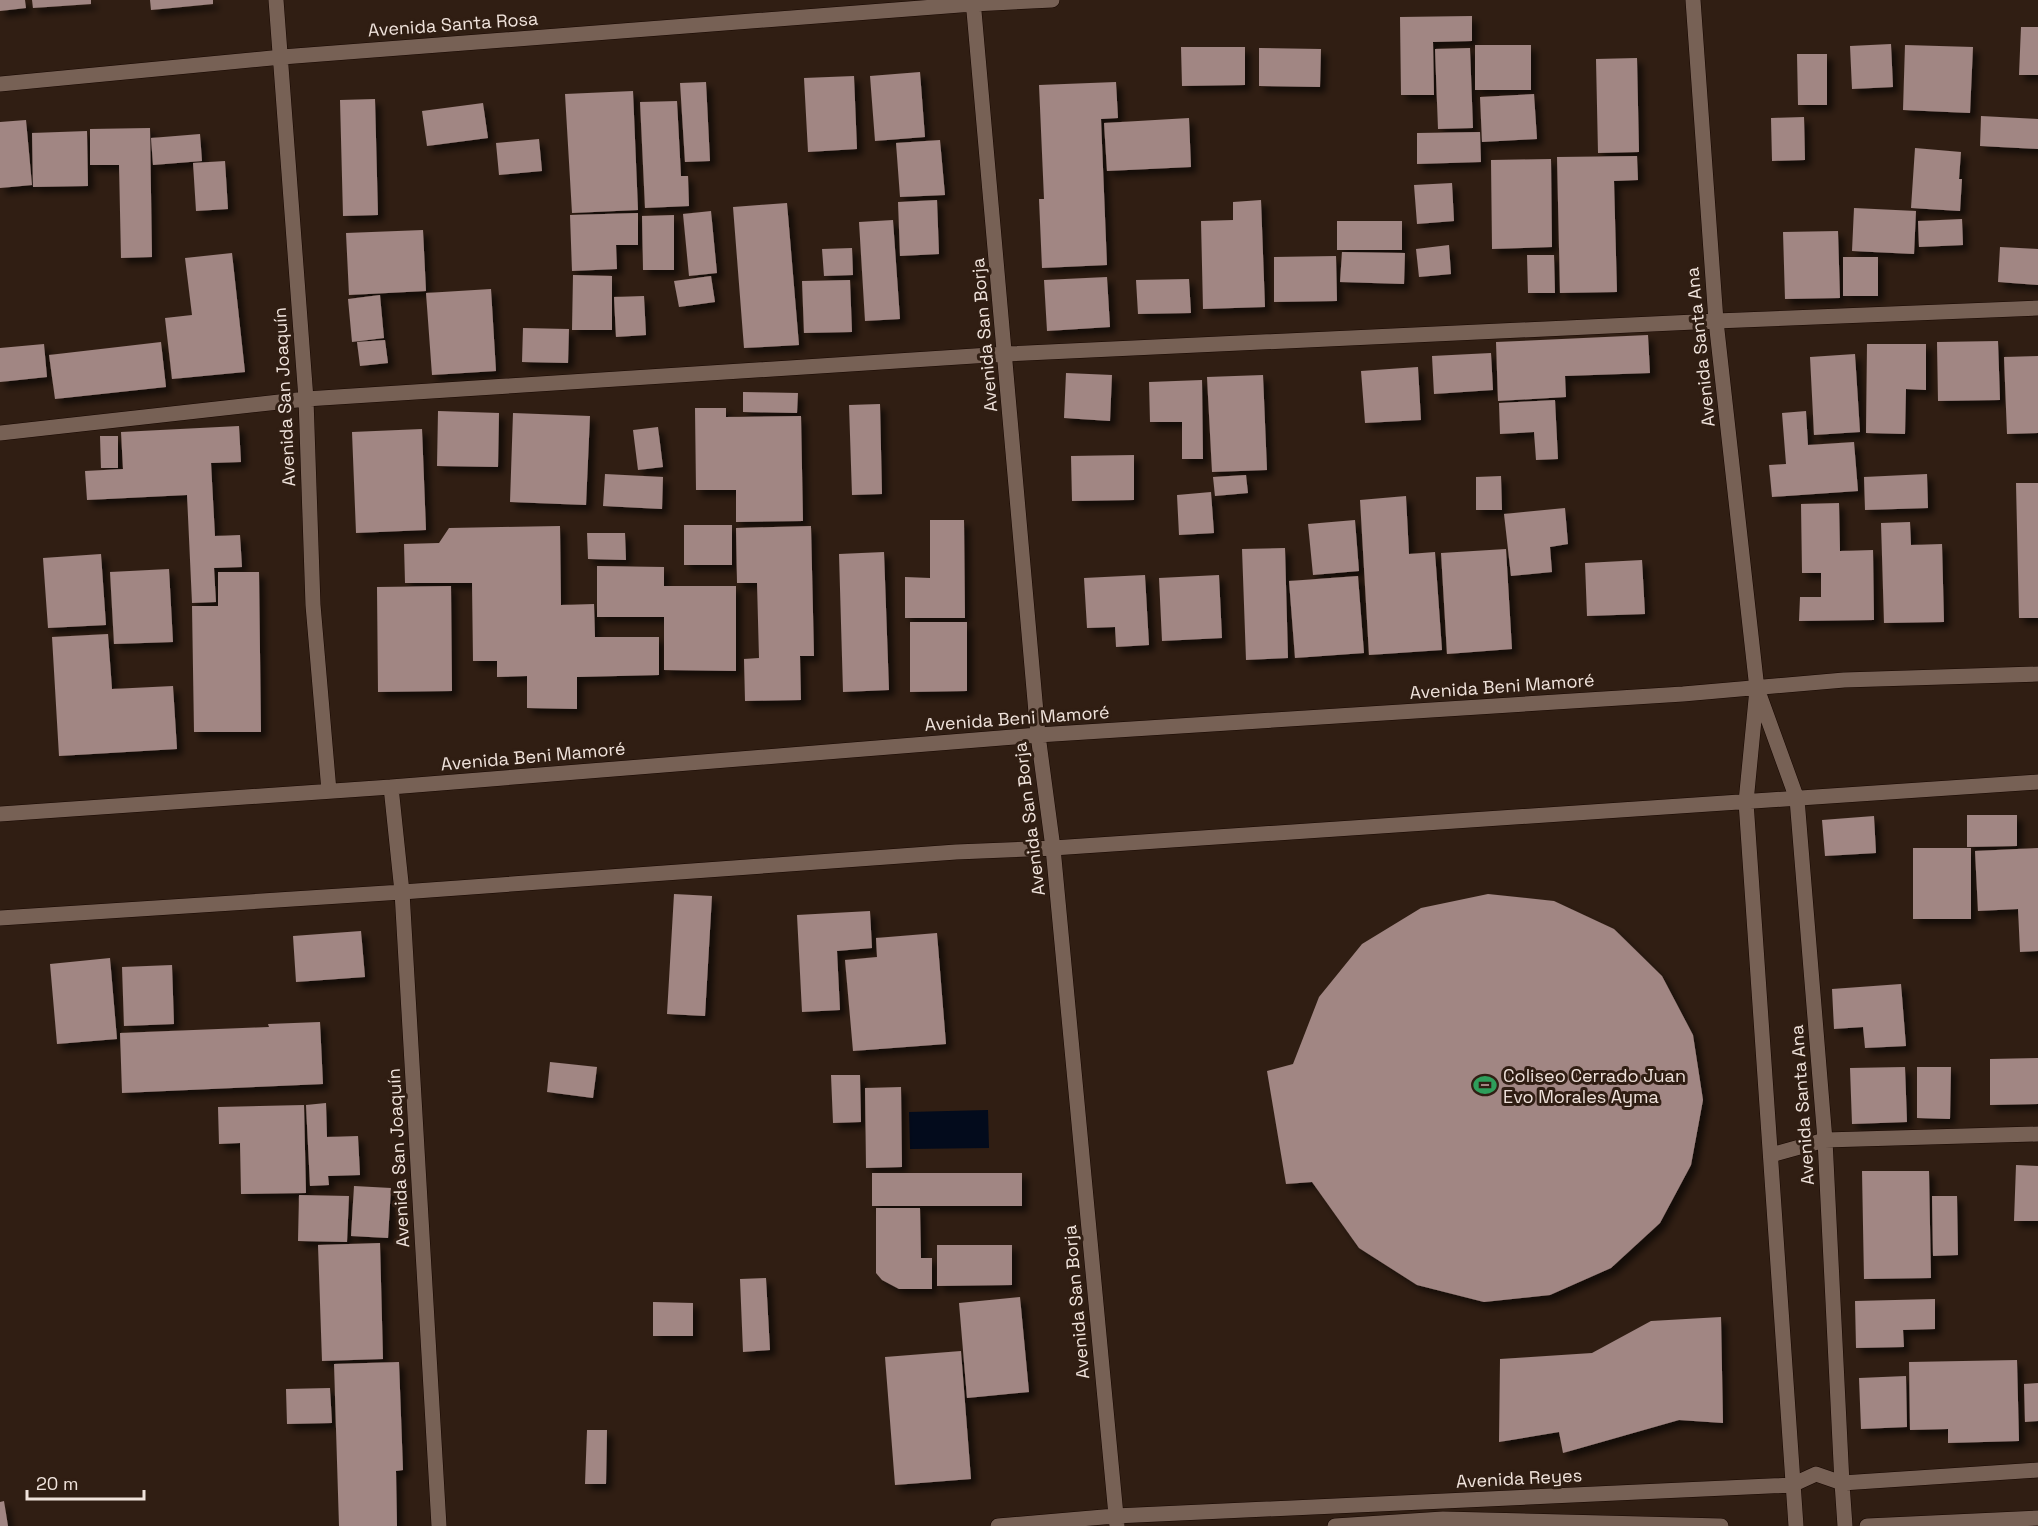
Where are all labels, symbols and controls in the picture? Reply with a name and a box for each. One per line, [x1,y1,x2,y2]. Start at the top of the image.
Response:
street label: Avenida Santa Rosa [367,7,539,41]
street label: Avenida San Borja [966,257,1002,413]
street label: Avenida Santa Ana [1680,266,1720,428]
street label: Avenida San Joaquín [268,307,300,487]
street label: Avenida Beni Mamoré [1409,668,1595,704]
street label: Avenida Beni Mamoré [924,700,1110,736]
street label: Avenida Beni Mamoré [440,736,626,776]
street label: Avenida San Borja [1008,741,1050,897]
street label: Avenida Santa Ana [1785,1024,1819,1186]
place label: Coliseo Cerrado Juan Evo Morales Ayma [1503,1064,1686,1108]
street label: Avenida San Joaquín [382,1068,414,1248]
sports icon: Coliseo Cerrado Juan Evo Morales Ayma [1472,1072,1498,1098]
street label: Avenida San Borja [1058,1224,1094,1380]
scale bar [27,1463,144,1501]
street label: Avenida Reyes [1455,1463,1583,1493]
text: 20 m [36,1472,79,1495]

